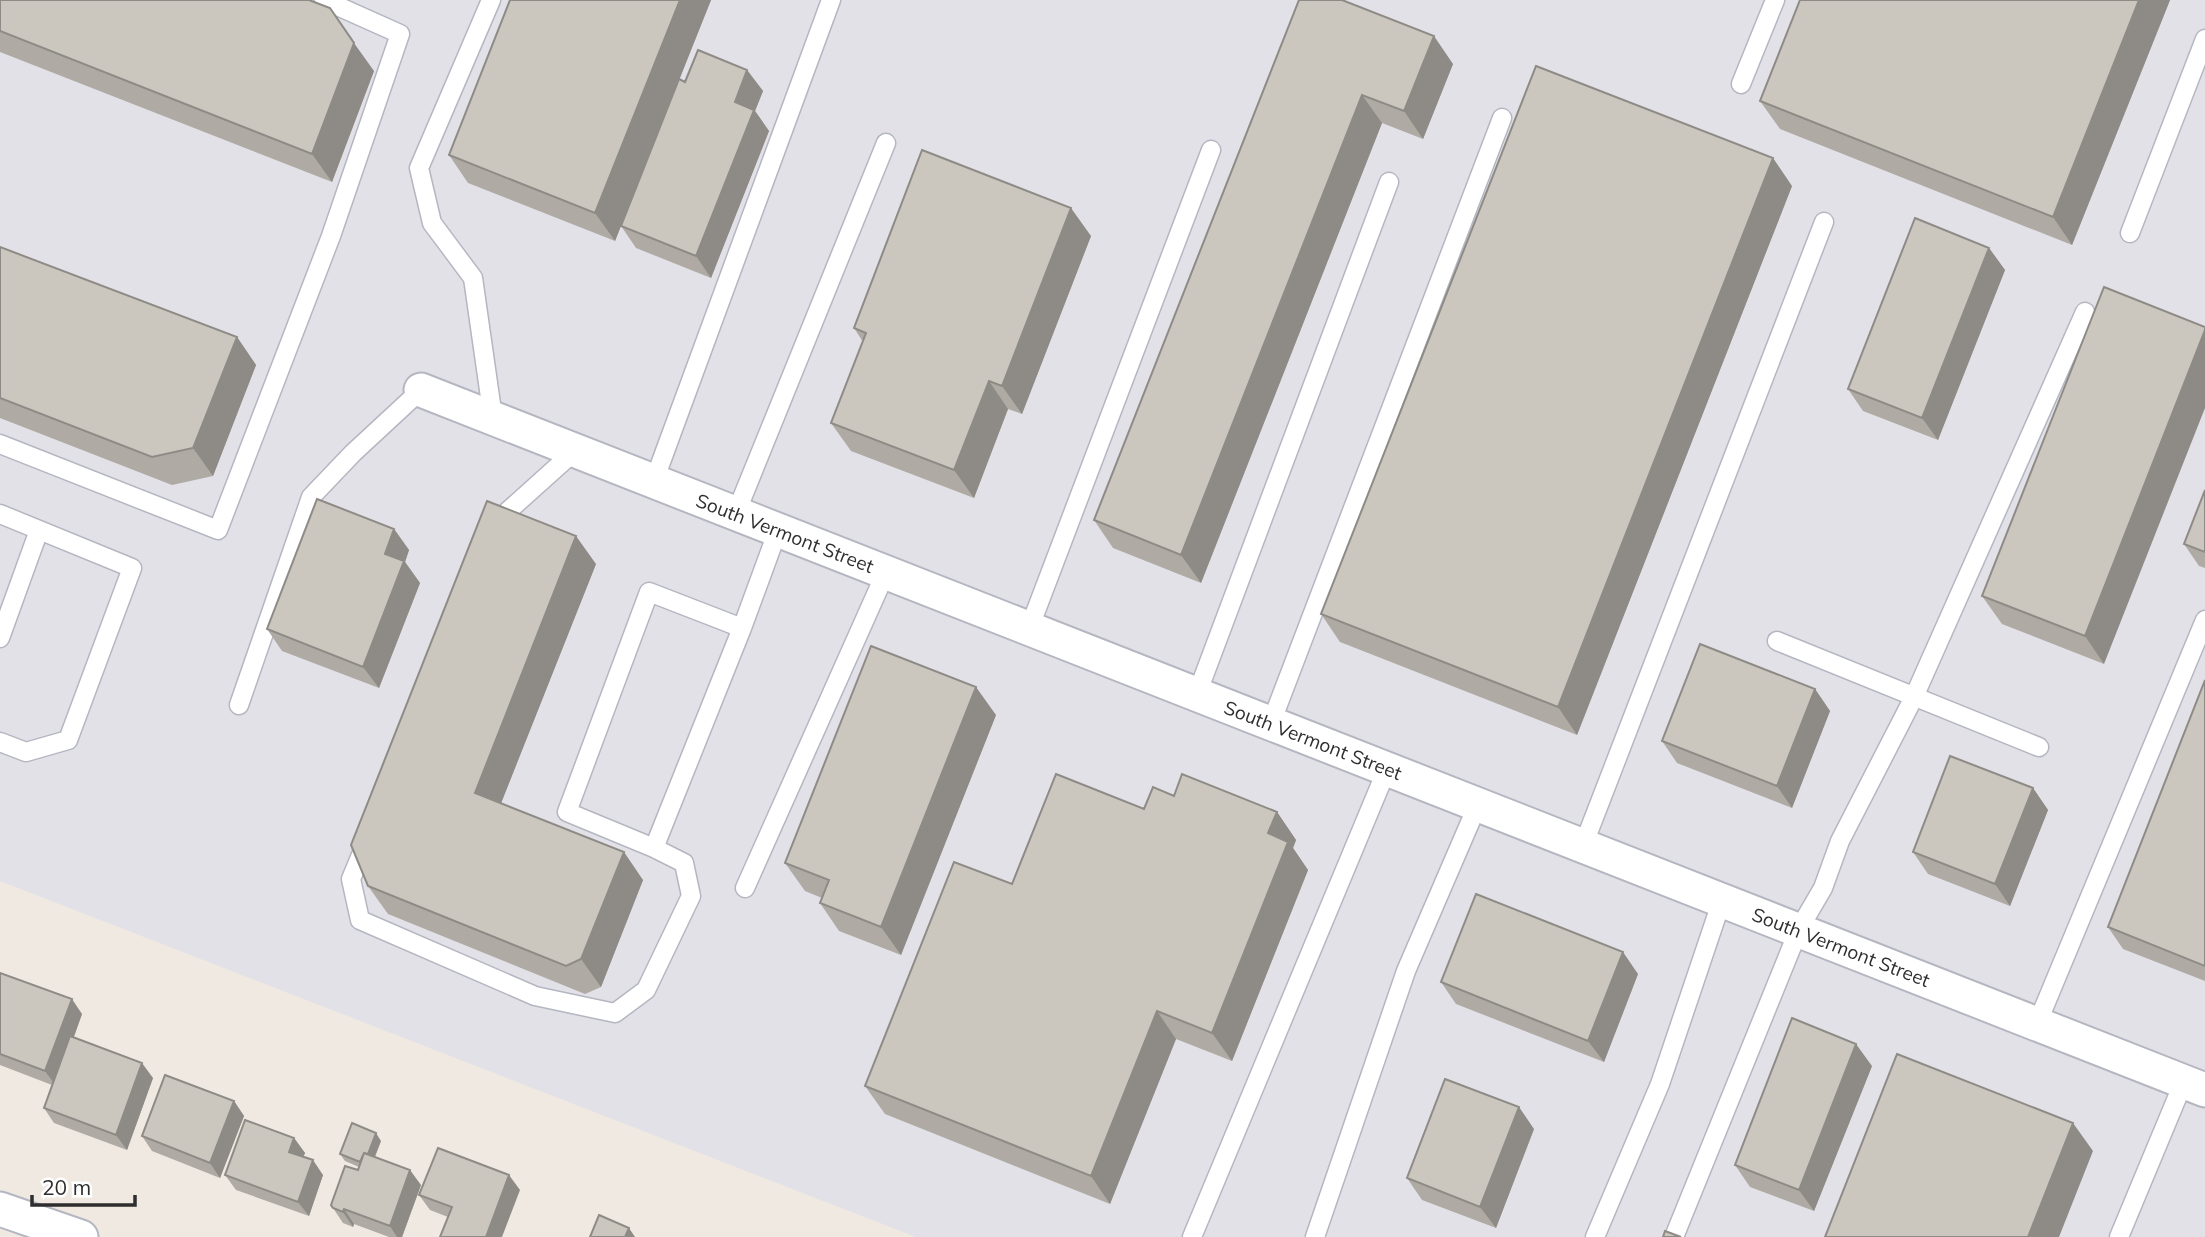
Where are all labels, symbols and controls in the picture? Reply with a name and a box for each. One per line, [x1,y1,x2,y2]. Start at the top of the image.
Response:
street label: South Vermont Street [693,488,878,578]
street label: South Vermont Street [1221,695,1406,785]
street label: South Vermont Street [1749,902,1934,992]
scale bar [32,1164,135,1208]
text: 20 m [42,1174,91,1200]

